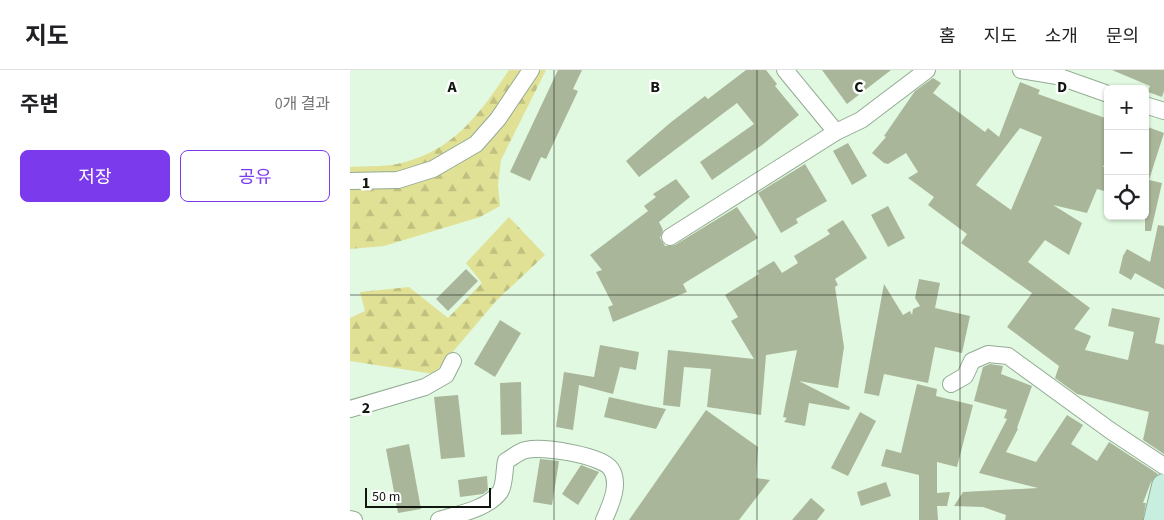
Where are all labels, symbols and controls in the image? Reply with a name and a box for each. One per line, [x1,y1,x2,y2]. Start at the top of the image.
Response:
text: 지도 [25,19,69,54]
text: 홈 [939,24,956,49]
text: 지도 [984,24,1017,49]
text: 소개 [1045,24,1078,49]
text: 문의 [1106,24,1139,49]
text: A [446,76,457,98]
text: B [650,76,660,98]
text: C [854,76,864,98]
text: D [1057,76,1067,98]
map controls [1104,85,1149,220]
button: + [1104,85,1149,130]
text: 주변 [20,89,59,119]
text: 0개 결과 [275,93,330,115]
button: − [1104,130,1149,175]
button: 저장 [20,150,170,202]
button: 공유 [180,150,330,202]
text: 1 [362,172,370,194]
button: locate [1104,175,1149,220]
text: 2 [362,397,370,419]
scale bar [365,485,491,508]
text: 50 m [372,487,400,507]

